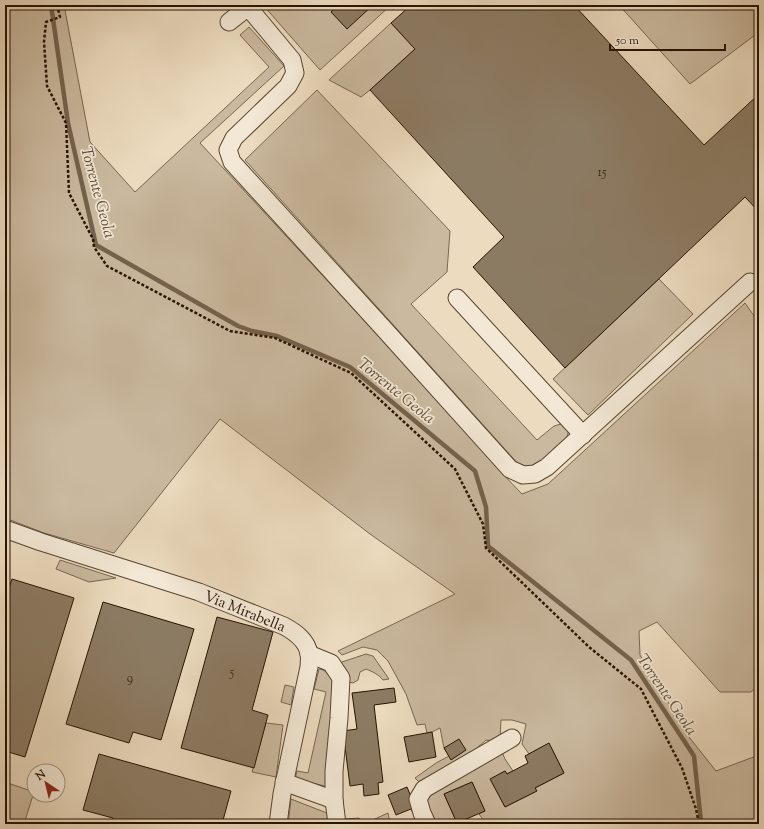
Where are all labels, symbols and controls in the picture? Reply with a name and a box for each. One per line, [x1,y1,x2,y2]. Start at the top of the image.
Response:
scale bar [610,26,725,52]
text: 50 m [615,32,639,50]
water label: Torrente Geola [73,144,120,241]
house number: 15 [598,164,607,182]
water label: Torrente Geola [352,353,439,430]
street label: Via Mirabella [200,586,288,638]
water label: Torrente Geola [630,650,702,741]
house number: 5 [229,664,235,682]
house number: 9 [127,670,133,688]
north arrow [26,763,66,803]
text: N [32,766,49,785]

